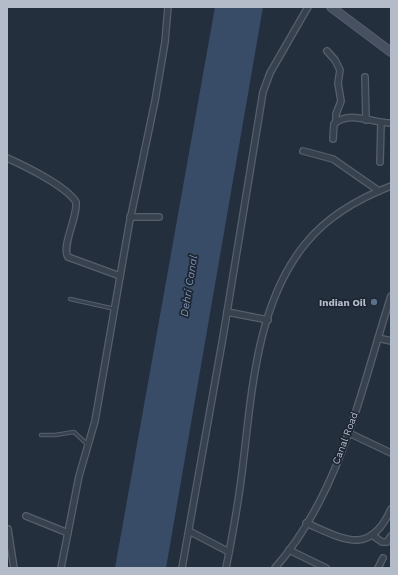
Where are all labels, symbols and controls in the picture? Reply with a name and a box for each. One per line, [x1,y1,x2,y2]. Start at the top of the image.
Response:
water label: Dehri Canal [178,254,200,318]
place label: Indian Oil [319,297,367,308]
marker: Indian Oil [369,297,379,307]
street label: Canal Road [330,410,360,466]

